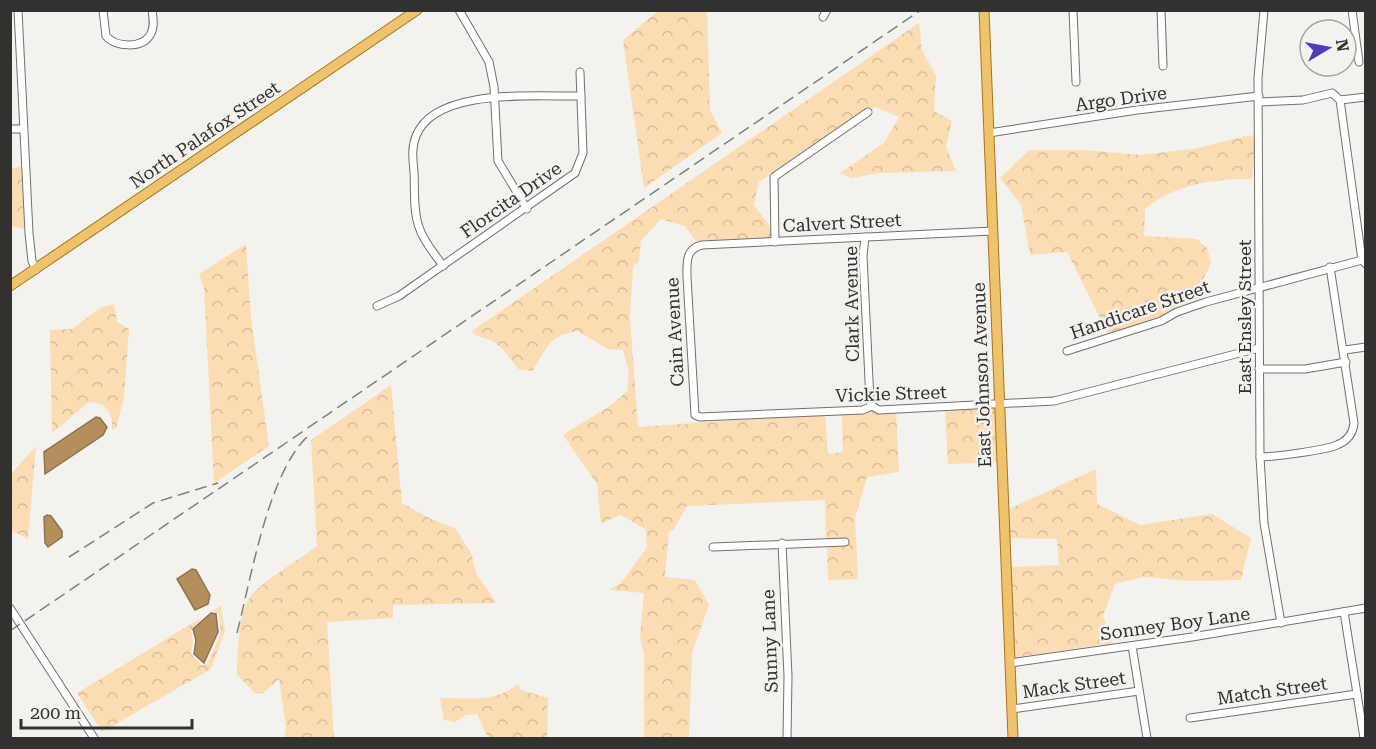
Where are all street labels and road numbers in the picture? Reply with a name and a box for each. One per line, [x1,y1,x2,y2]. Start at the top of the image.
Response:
street label: North Palafox Street [126,76,284,193]
street label: Argo Drive [1074,82,1168,115]
street label: Florcita Drive [456,157,565,242]
street label: Calvert Street [782,209,902,236]
street label: East Ensley Street [1234,239,1255,394]
street label: Clark Avenue [840,246,863,362]
street label: Handicare Street [1067,276,1213,343]
street label: Cain Avenue [661,277,688,387]
street label: East Johnson Avenue [968,282,995,468]
street label: Vickie Street [835,381,947,406]
street label: Sunny Lane [757,589,782,693]
street label: Sonney Boy Lane [1099,603,1251,644]
street label: Mack Street [1021,667,1127,702]
street label: Match Street [1216,672,1329,709]

